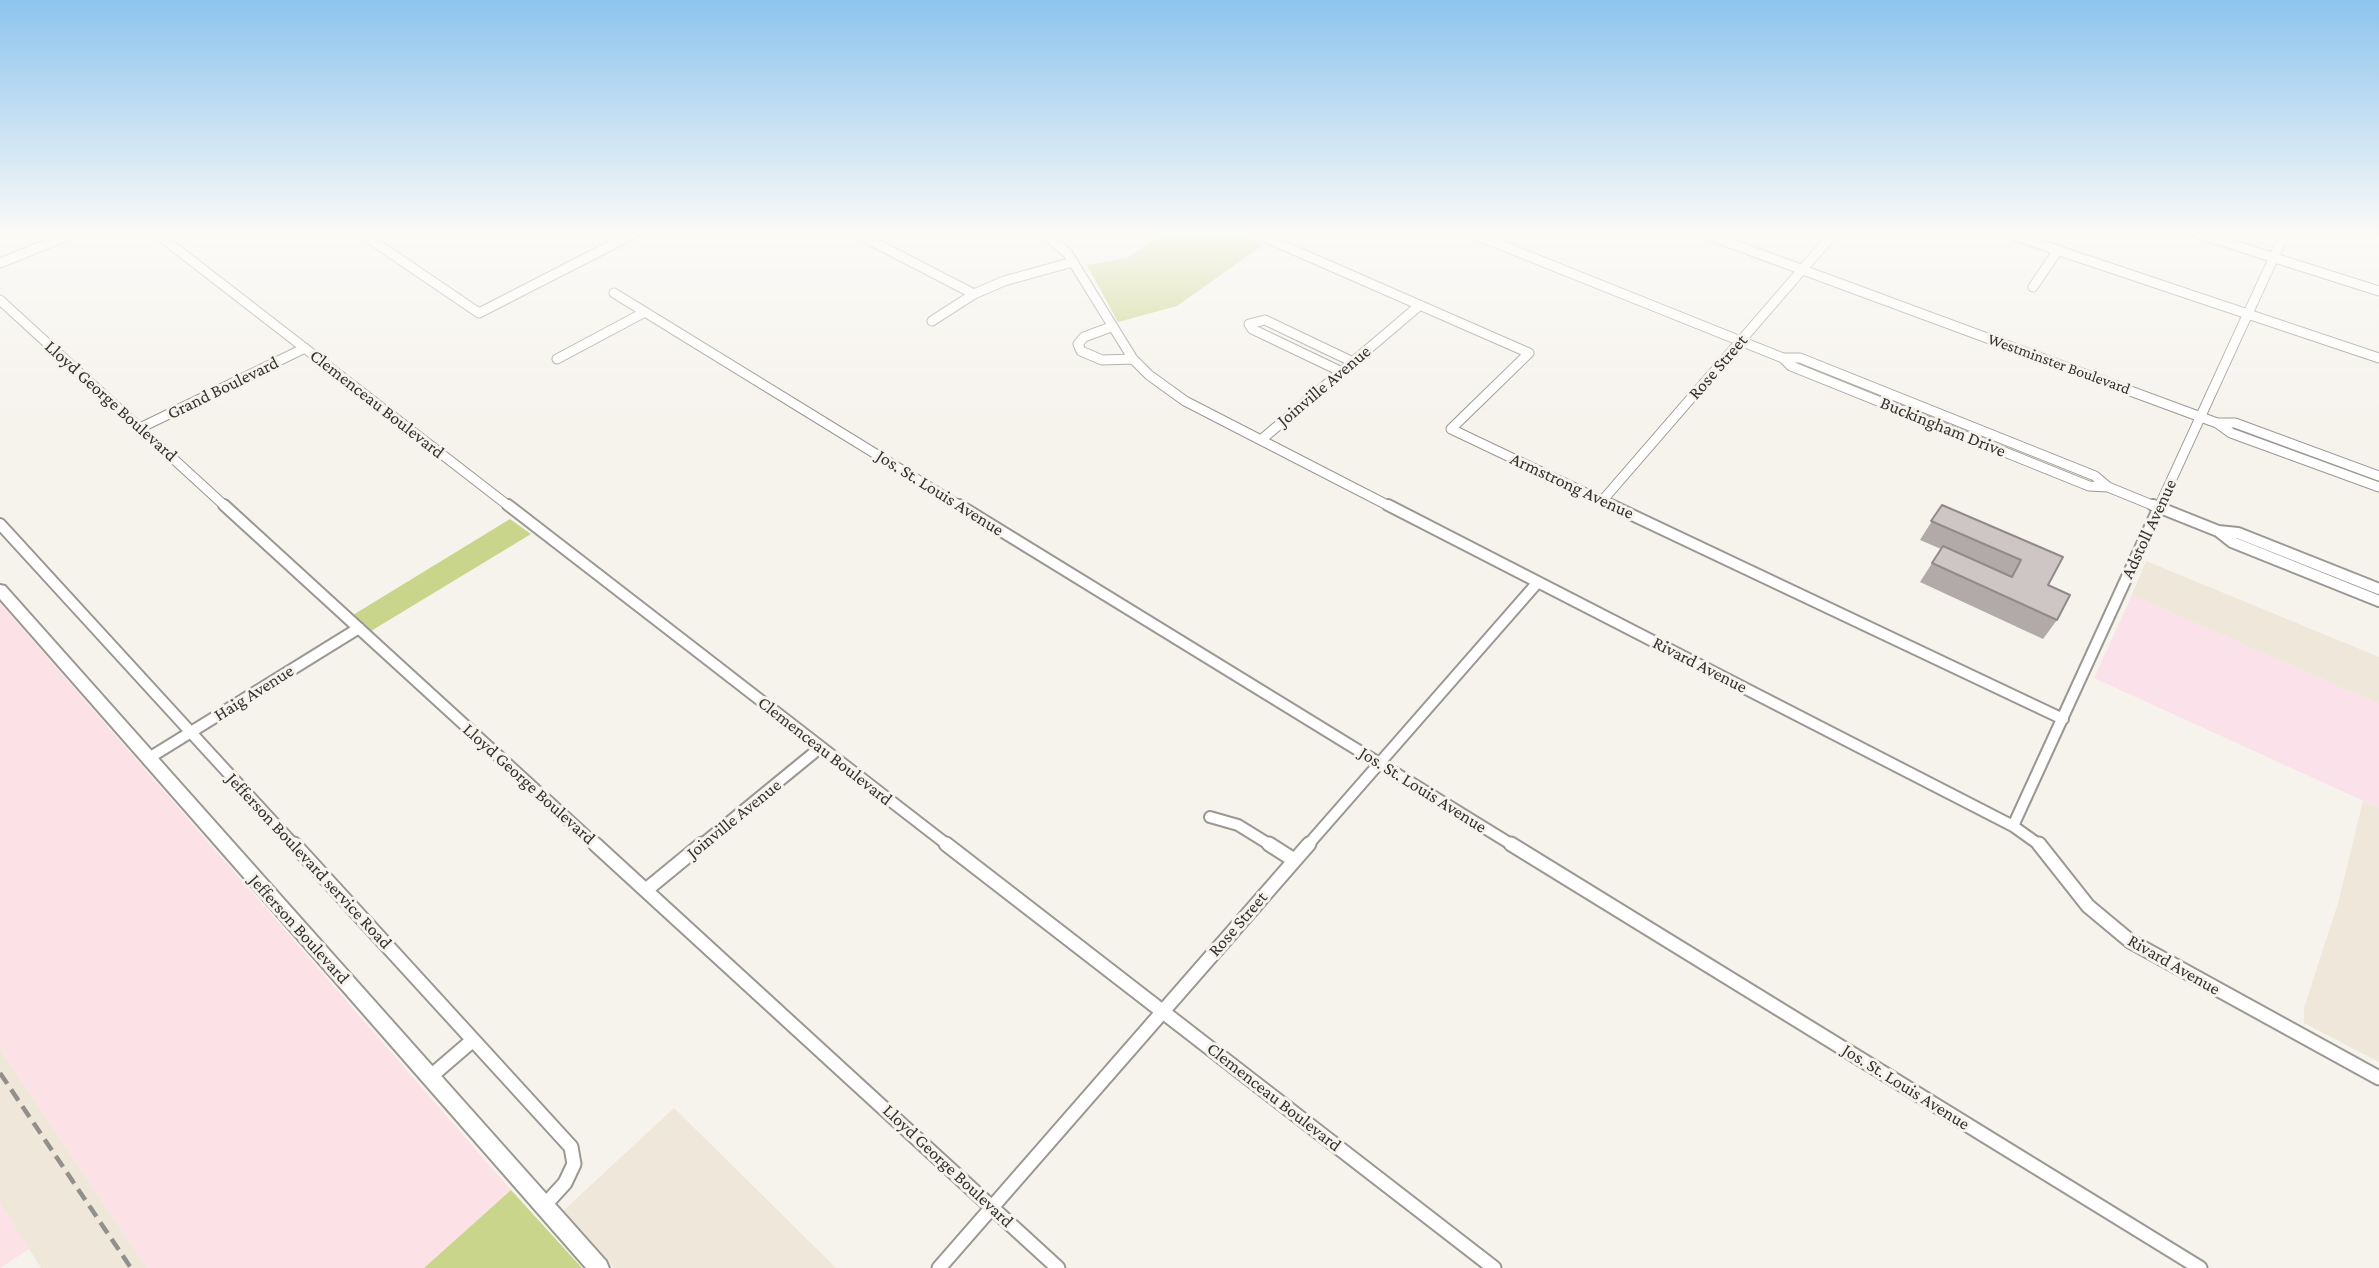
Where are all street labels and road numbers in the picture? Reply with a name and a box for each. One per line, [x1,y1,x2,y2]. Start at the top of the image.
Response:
street label: Westminster Boulevard [1985,329,2133,399]
street label: Rose Street [1684,330,1752,404]
street label: Lloyd George Boulevard [40,336,182,466]
street label: Joinville Avenue [1273,341,1375,431]
street label: Clemenceau Boulevard [305,345,449,463]
street label: Grand Boulevard [164,352,282,424]
street label: Buckingham Drive [1877,392,2009,462]
street label: Jos. St. Louis Avenue [872,445,1008,541]
street label: Armstrong Avenue [1507,448,1637,524]
street label: Adstoll Avenue [2117,476,2181,582]
street label: Rivard Avenue [1649,632,1751,698]
street label: Haig Avenue [210,660,298,726]
street label: Clemenceau Boulevard [753,692,897,810]
street label: Lloyd George Boulevard [458,719,600,849]
street label: Jos. St. Louis Avenue [1355,742,1491,838]
street label: Jefferson Boulevard service Road [222,768,396,954]
street label: Joinville Avenue [682,774,786,864]
street label: Jefferson Boulevard [244,870,354,988]
street label: Rose Street [1204,887,1272,961]
street label: Rivard Avenue [2124,930,2224,1000]
street label: Clemenceau Boulevard [1202,1038,1346,1156]
street label: Jos. St. Louis Avenue [1838,1039,1974,1135]
street label: Lloyd George Boulevard [878,1100,1018,1232]

